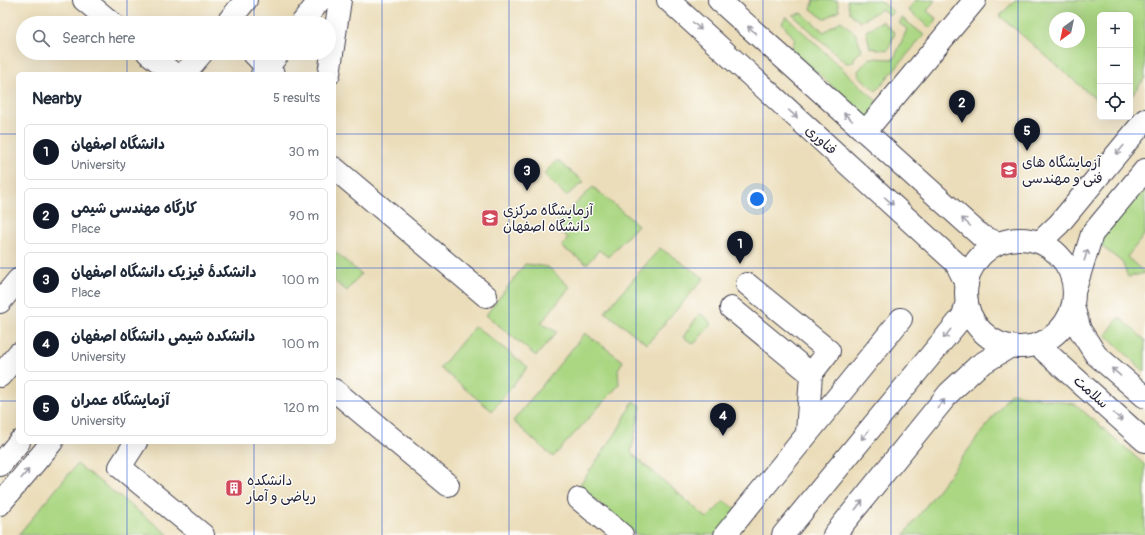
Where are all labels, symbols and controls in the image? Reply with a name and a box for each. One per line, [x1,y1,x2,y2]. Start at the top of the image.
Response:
north arrow [1049,12,1085,48]
map controls [1097,12,1133,120]
button: + [1097,12,1133,48]
search box [16,16,336,60]
one-way arrow [691,22,702,31]
one-way arrow [747,25,757,35]
icon: search [30,27,52,49]
text: Search here [62,29,135,48]
button: − [1097,48,1133,84]
button: locate [1097,84,1133,120]
text: Nearby [32,88,81,109]
text: 5 results [273,90,320,106]
pin: 2 [949,90,975,123]
one-way arrow [788,109,798,118]
one-way arrow [843,112,854,121]
pin: 5 [1014,118,1040,151]
street label: فناوری [802,122,840,158]
text: دانشگاه اصفهان [71,135,165,154]
text: 1 [43,144,49,160]
text: 30 m [289,144,319,160]
one-way arrow [1116,145,1125,156]
place label: آزمایشگاه های فنی و مهندسی [1022,154,1103,187]
text: University [71,157,125,173]
pin: 3 [514,158,540,191]
school or university icon: آزمایشگاه های فنی و مهندسی [999,160,1019,180]
your location [747,189,767,209]
one-way arrow [884,197,894,206]
text: کارگاه مهندسی شیمی [71,199,197,218]
place label: آزمایشگاه مرکزی دانشگاه اصفهان [503,202,594,235]
text: 2 [42,208,50,224]
text: 90 m [289,208,319,224]
school or university icon: آزمایشگاه مرکزی دانشگاه اصفهان [480,208,500,228]
one-way arrow [961,218,971,227]
text: Place [71,221,100,237]
pin: 1 [727,231,753,264]
one-way arrow [1083,249,1090,262]
text: دانشکدهٔ فیزیک دانشگاه اصفهان [71,263,256,282]
text: 3 [42,272,50,288]
text: 100 m [282,272,319,288]
text: Place [71,285,100,301]
text: دانشکده شیمی دانشگاه اصفهان [71,327,255,346]
one-way arrow [943,329,952,340]
text: 4 [42,336,50,352]
text: 100 m [282,336,319,352]
text: University [71,349,125,365]
one-way arrow [1110,367,1121,376]
street label: سلامت [1070,372,1112,412]
text: آزمایشگاه عمران [71,391,169,410]
one-way arrow [936,398,945,409]
text: 5 [42,400,50,416]
text: 120 m [283,400,319,416]
pin: 4 [710,403,736,436]
one-way arrow [1113,412,1124,421]
text: University [71,413,125,429]
one-way arrow [861,430,870,440]
one-way arrow [20,469,29,480]
place label: دانشکده ریاضی و آمار [246,472,316,505]
building icon: دانشکده ریاضی و آمار [224,478,244,498]
one-way arrow [854,499,863,510]

